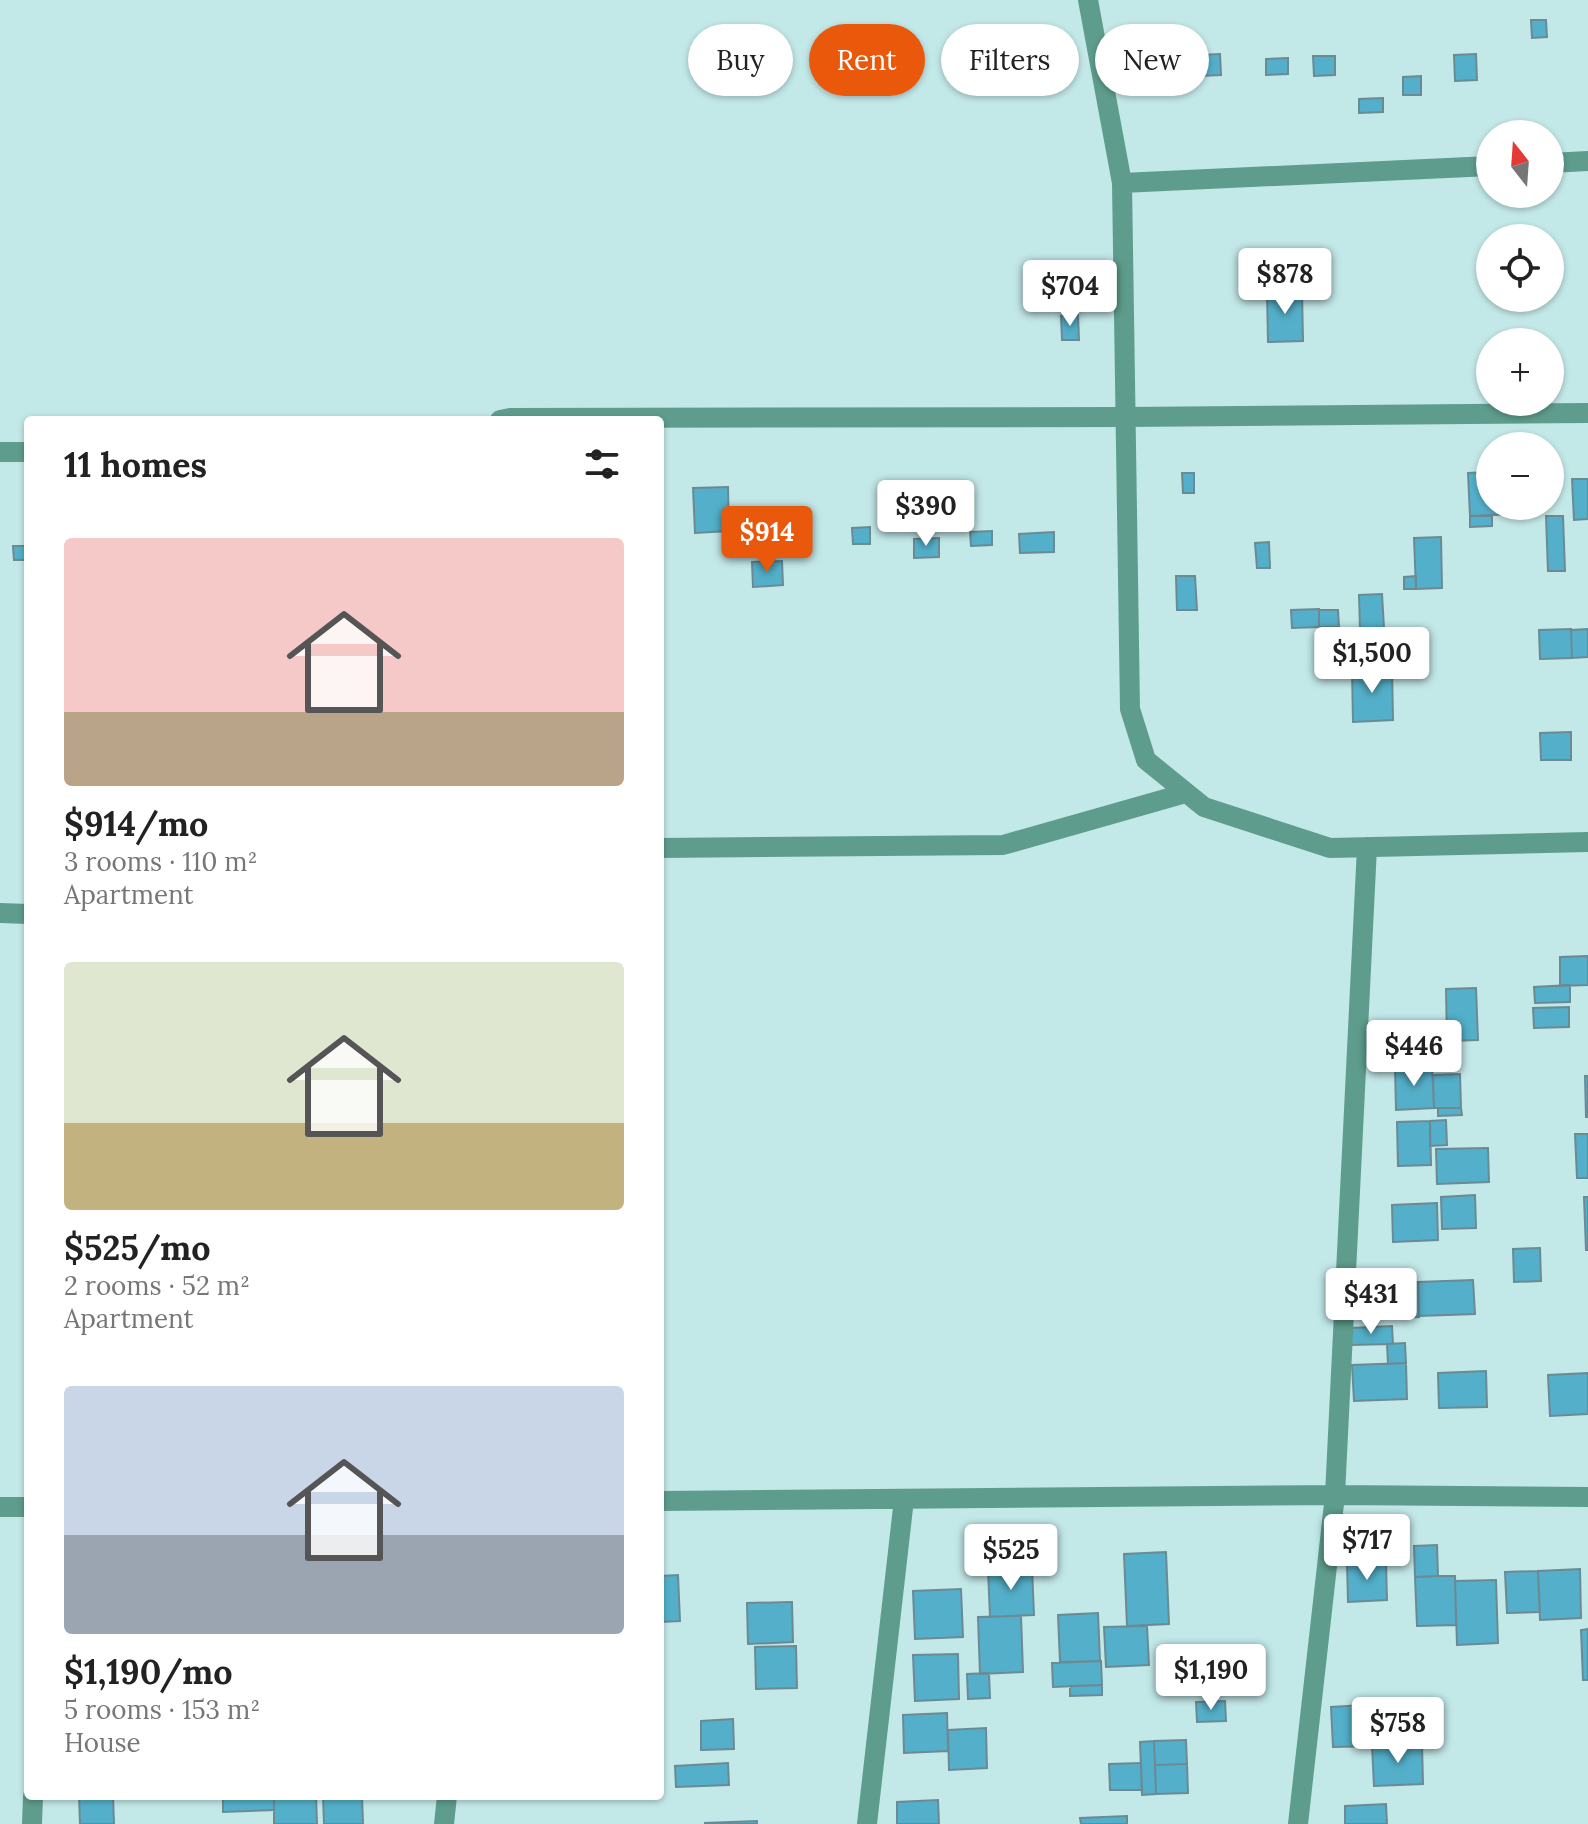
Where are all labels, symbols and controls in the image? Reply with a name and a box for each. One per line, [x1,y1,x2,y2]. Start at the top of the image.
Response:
chip: Buy [688,24,793,96]
chip: Rent [809,24,925,96]
chip: Filters [941,24,1079,96]
chip: New [1095,24,1209,96]
north arrow [1476,120,1564,208]
map controls [1476,120,1564,520]
button: locate [1476,224,1564,312]
pin: $878 [1238,248,1332,316]
text: $878 [1256,257,1314,290]
pin: $704 [1023,260,1117,328]
text: $704 [1041,269,1099,302]
button: + [1476,328,1564,416]
button: − [1476,432,1564,520]
icon: filters [580,442,624,486]
text: 11 homes [64,443,207,486]
pin: $390 [879,480,973,548]
text: $390 [895,489,957,522]
pin: $914 [720,506,814,574]
text: $914 [739,515,795,548]
icon: home [272,590,416,734]
pin: $1,500 [1307,627,1437,695]
text: $1,500 [1332,636,1412,669]
text: $914/mo [64,802,208,845]
text: 3 rooms · 110 m² [64,845,257,878]
text: Apartment [64,878,194,911]
icon: home [272,1014,416,1158]
pin: $446 [1367,1020,1461,1088]
text: $446 [1385,1029,1443,1062]
text: $525/mo [64,1226,211,1269]
pin: $431 [1324,1268,1418,1336]
text: 2 rooms · 52 m² [64,1269,250,1302]
text: $431 [1344,1277,1398,1310]
text: Apartment [64,1302,194,1335]
icon: home [272,1438,416,1582]
pin: $717 [1320,1514,1414,1582]
text: $717 [1342,1523,1392,1556]
pin: $525 [964,1524,1058,1592]
text: $525 [982,1533,1040,1566]
pin: $1,190 [1146,1644,1276,1712]
text: $1,190/mo [64,1650,232,1693]
text: $1,190 [1174,1653,1248,1686]
text: 5 rooms · 153 m² [64,1693,260,1726]
pin: $758 [1351,1697,1445,1765]
text: $758 [1370,1706,1426,1739]
text: House [64,1726,141,1759]

